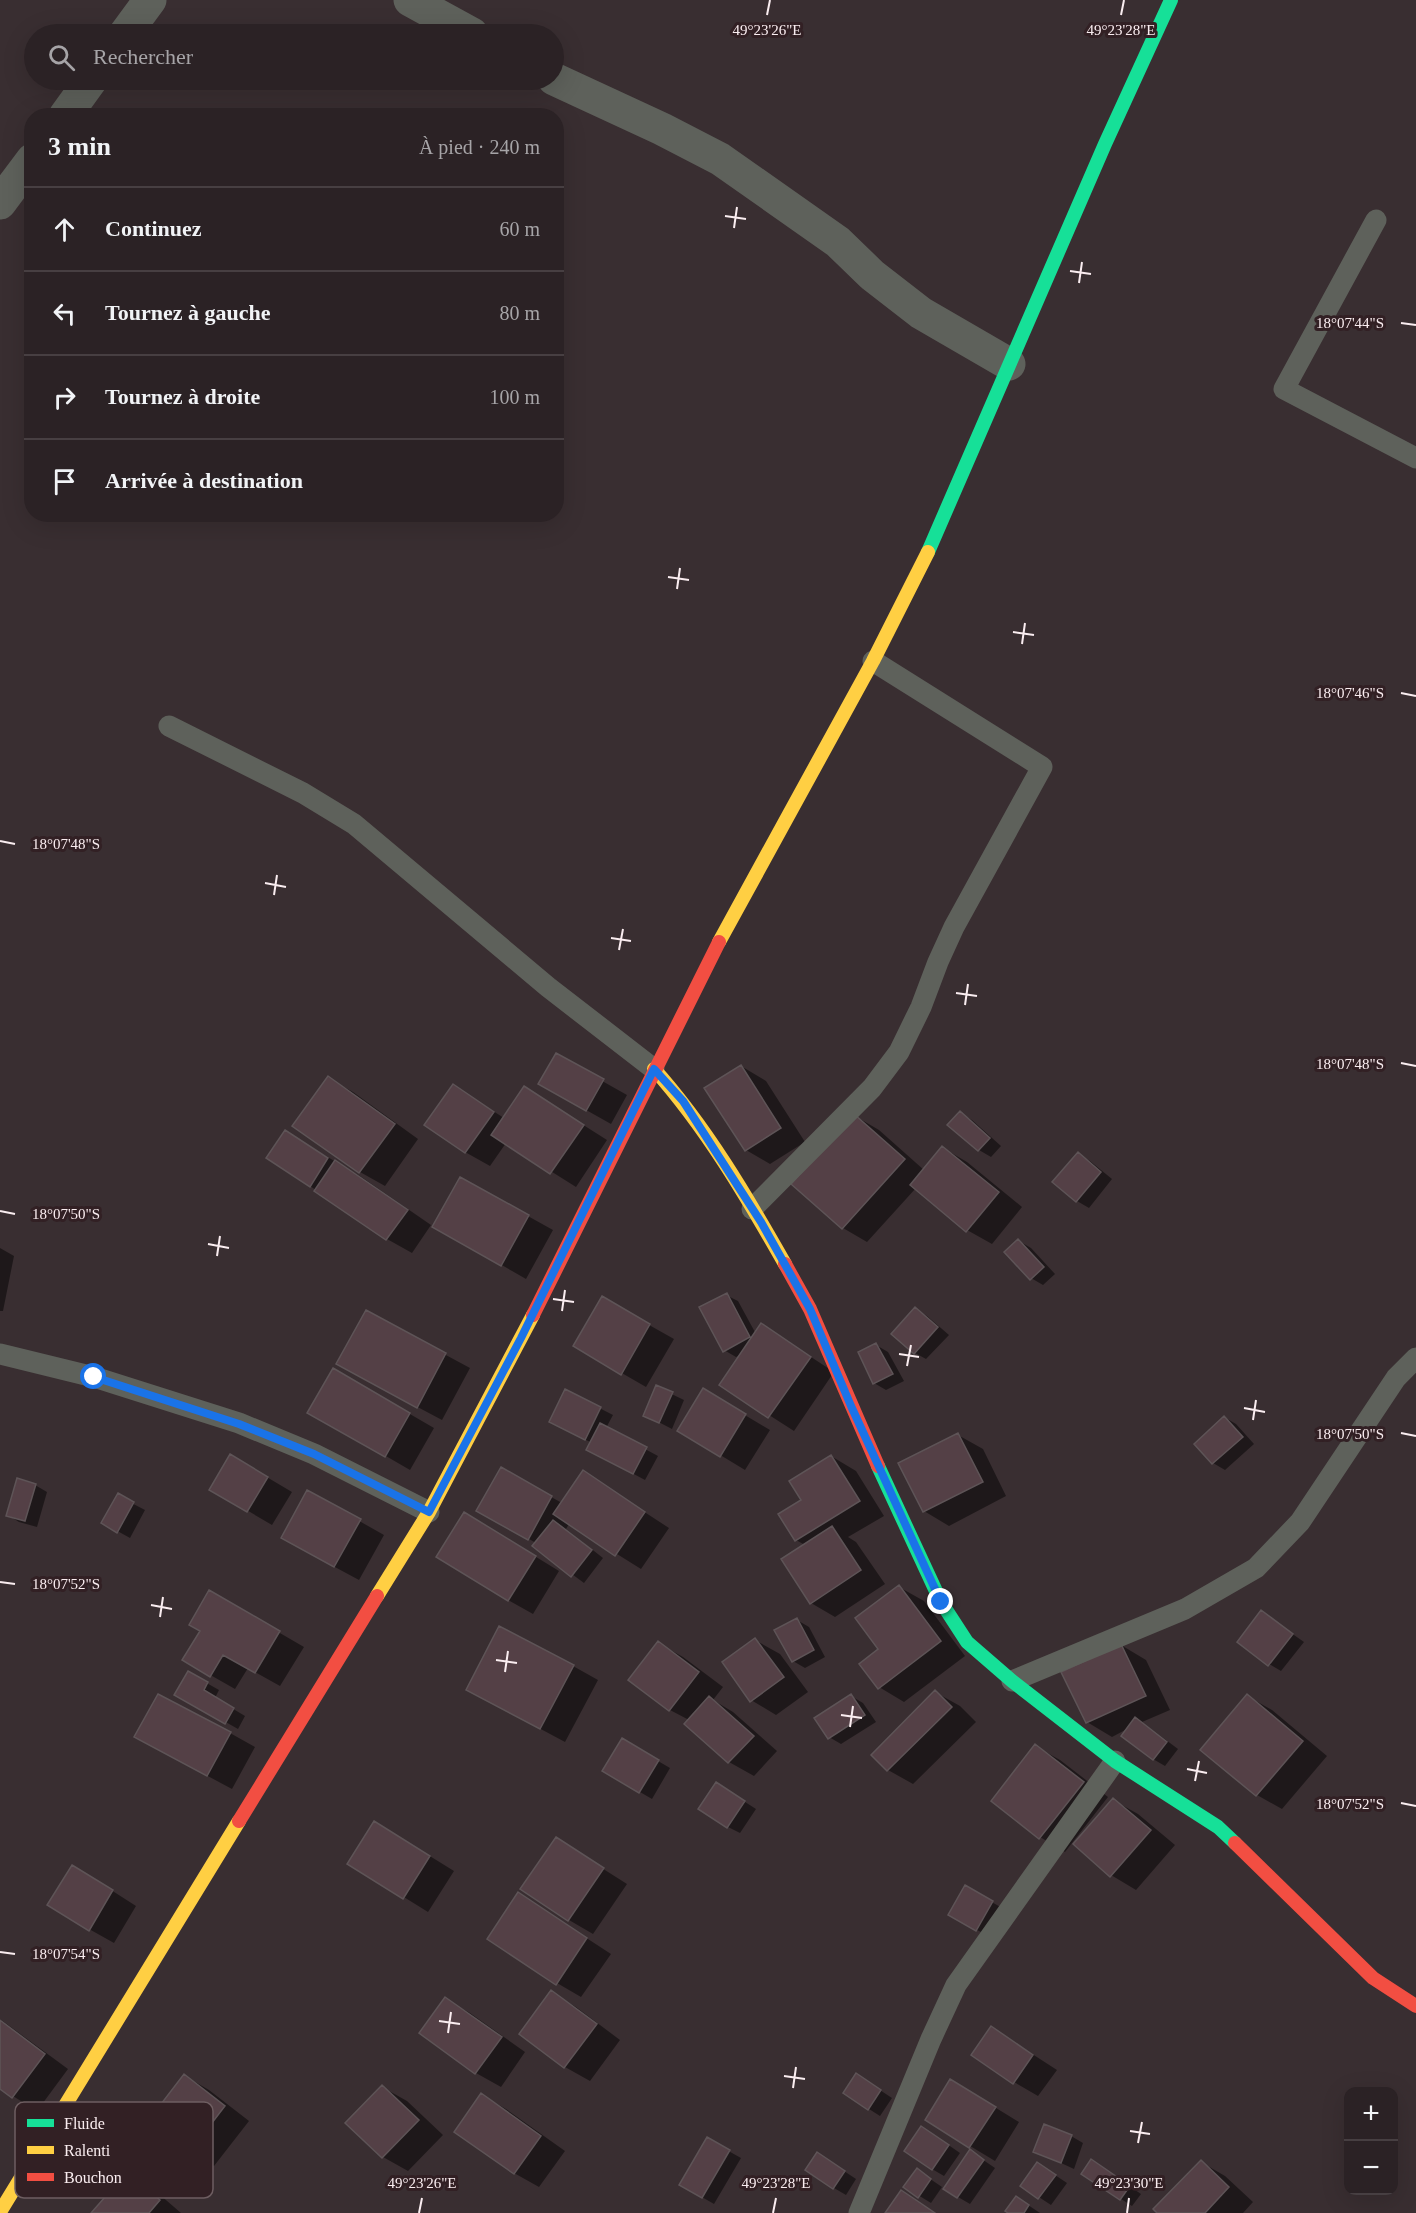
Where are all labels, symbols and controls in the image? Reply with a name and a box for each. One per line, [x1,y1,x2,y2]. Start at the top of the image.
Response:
text: 49°23'26"E [733,22,802,38]
text: 49°23'28"E [1087,22,1156,38]
search box [24,24,564,90]
icon: search [45,41,78,74]
text: Rechercher [93,44,193,69]
text: 3 min [48,132,111,161]
text: À pied · 240 m [419,136,540,158]
icon: ahead [48,213,81,246]
text: Continuez [105,216,202,241]
text: 60 m [499,218,540,240]
icon: left [48,297,81,330]
text: Tournez à gauche [105,300,270,325]
text: 80 m [499,302,540,324]
text: 18°07'44"S [1316,315,1384,331]
icon: right [48,381,81,414]
text: Tournez à droite [105,384,260,409]
text: 100 m [489,386,540,408]
icon: arrive [48,465,81,498]
text: Arrivée à destination [105,468,303,493]
text: 18°07'46"S [1316,685,1384,701]
text: 18°07'48"S [32,836,100,852]
text: 18°07'48"S [1316,1056,1384,1072]
text: 18°07'50"S [32,1206,100,1222]
route start [80,1363,106,1389]
text: 18°07'50"S [1316,1426,1384,1442]
text: 18°07'52"S [32,1576,100,1592]
route end [927,1588,953,1614]
text: 18°07'52"S [1316,1796,1384,1812]
text: 18°07'54"S [32,1946,100,1962]
map controls [1344,2087,1398,2195]
button: + [1344,2087,1398,2141]
legend [15,2102,213,2198]
text: Fluide [64,2115,105,2132]
button: − [1344,2141,1398,2195]
text: Ralenti [64,2142,111,2159]
text: Bouchon [64,2169,122,2186]
text: 49°23'26"E [388,2175,457,2191]
text: 49°23'28"E [742,2175,811,2191]
text: 49°23'30"E [1095,2175,1164,2191]

